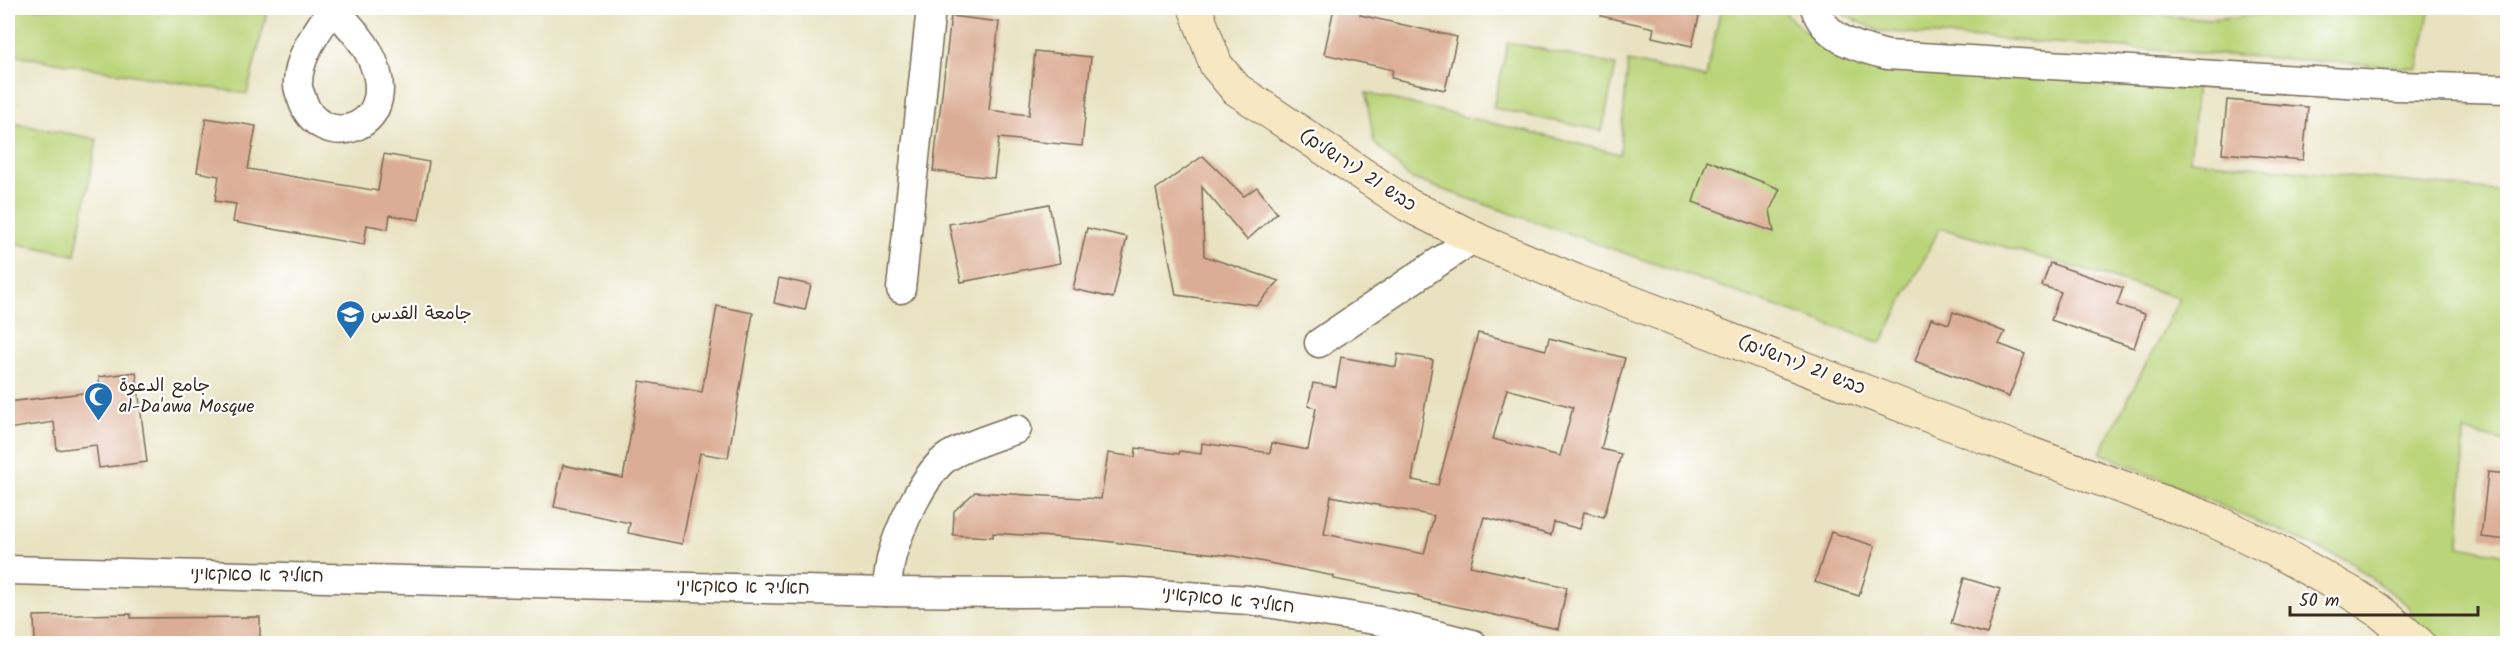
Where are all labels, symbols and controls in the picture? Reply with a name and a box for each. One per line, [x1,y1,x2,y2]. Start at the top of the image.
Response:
street label: כביש 21 (ירושלים) [1293,122,1421,220]
school or university icon: جامعة القدس [334,298,366,340]
place label: جامعة القدس [371,300,472,329]
street label: כביש 21 (ירושלים) [1733,328,1869,404]
place label: جامع الدعوة al-Da'awa Mosque [119,372,254,422]
mosque icon: جامع الدعوة al-Da'awa Mosque [82,380,114,422]
street label: חאליד א סאקאיני [190,560,324,592]
street label: חאליד א סאקאיני [676,572,810,604]
scale bar [2290,579,2478,617]
street label: חאליד א סאקאיני [1160,580,1296,622]
text: 50 m [2299,587,2339,616]

